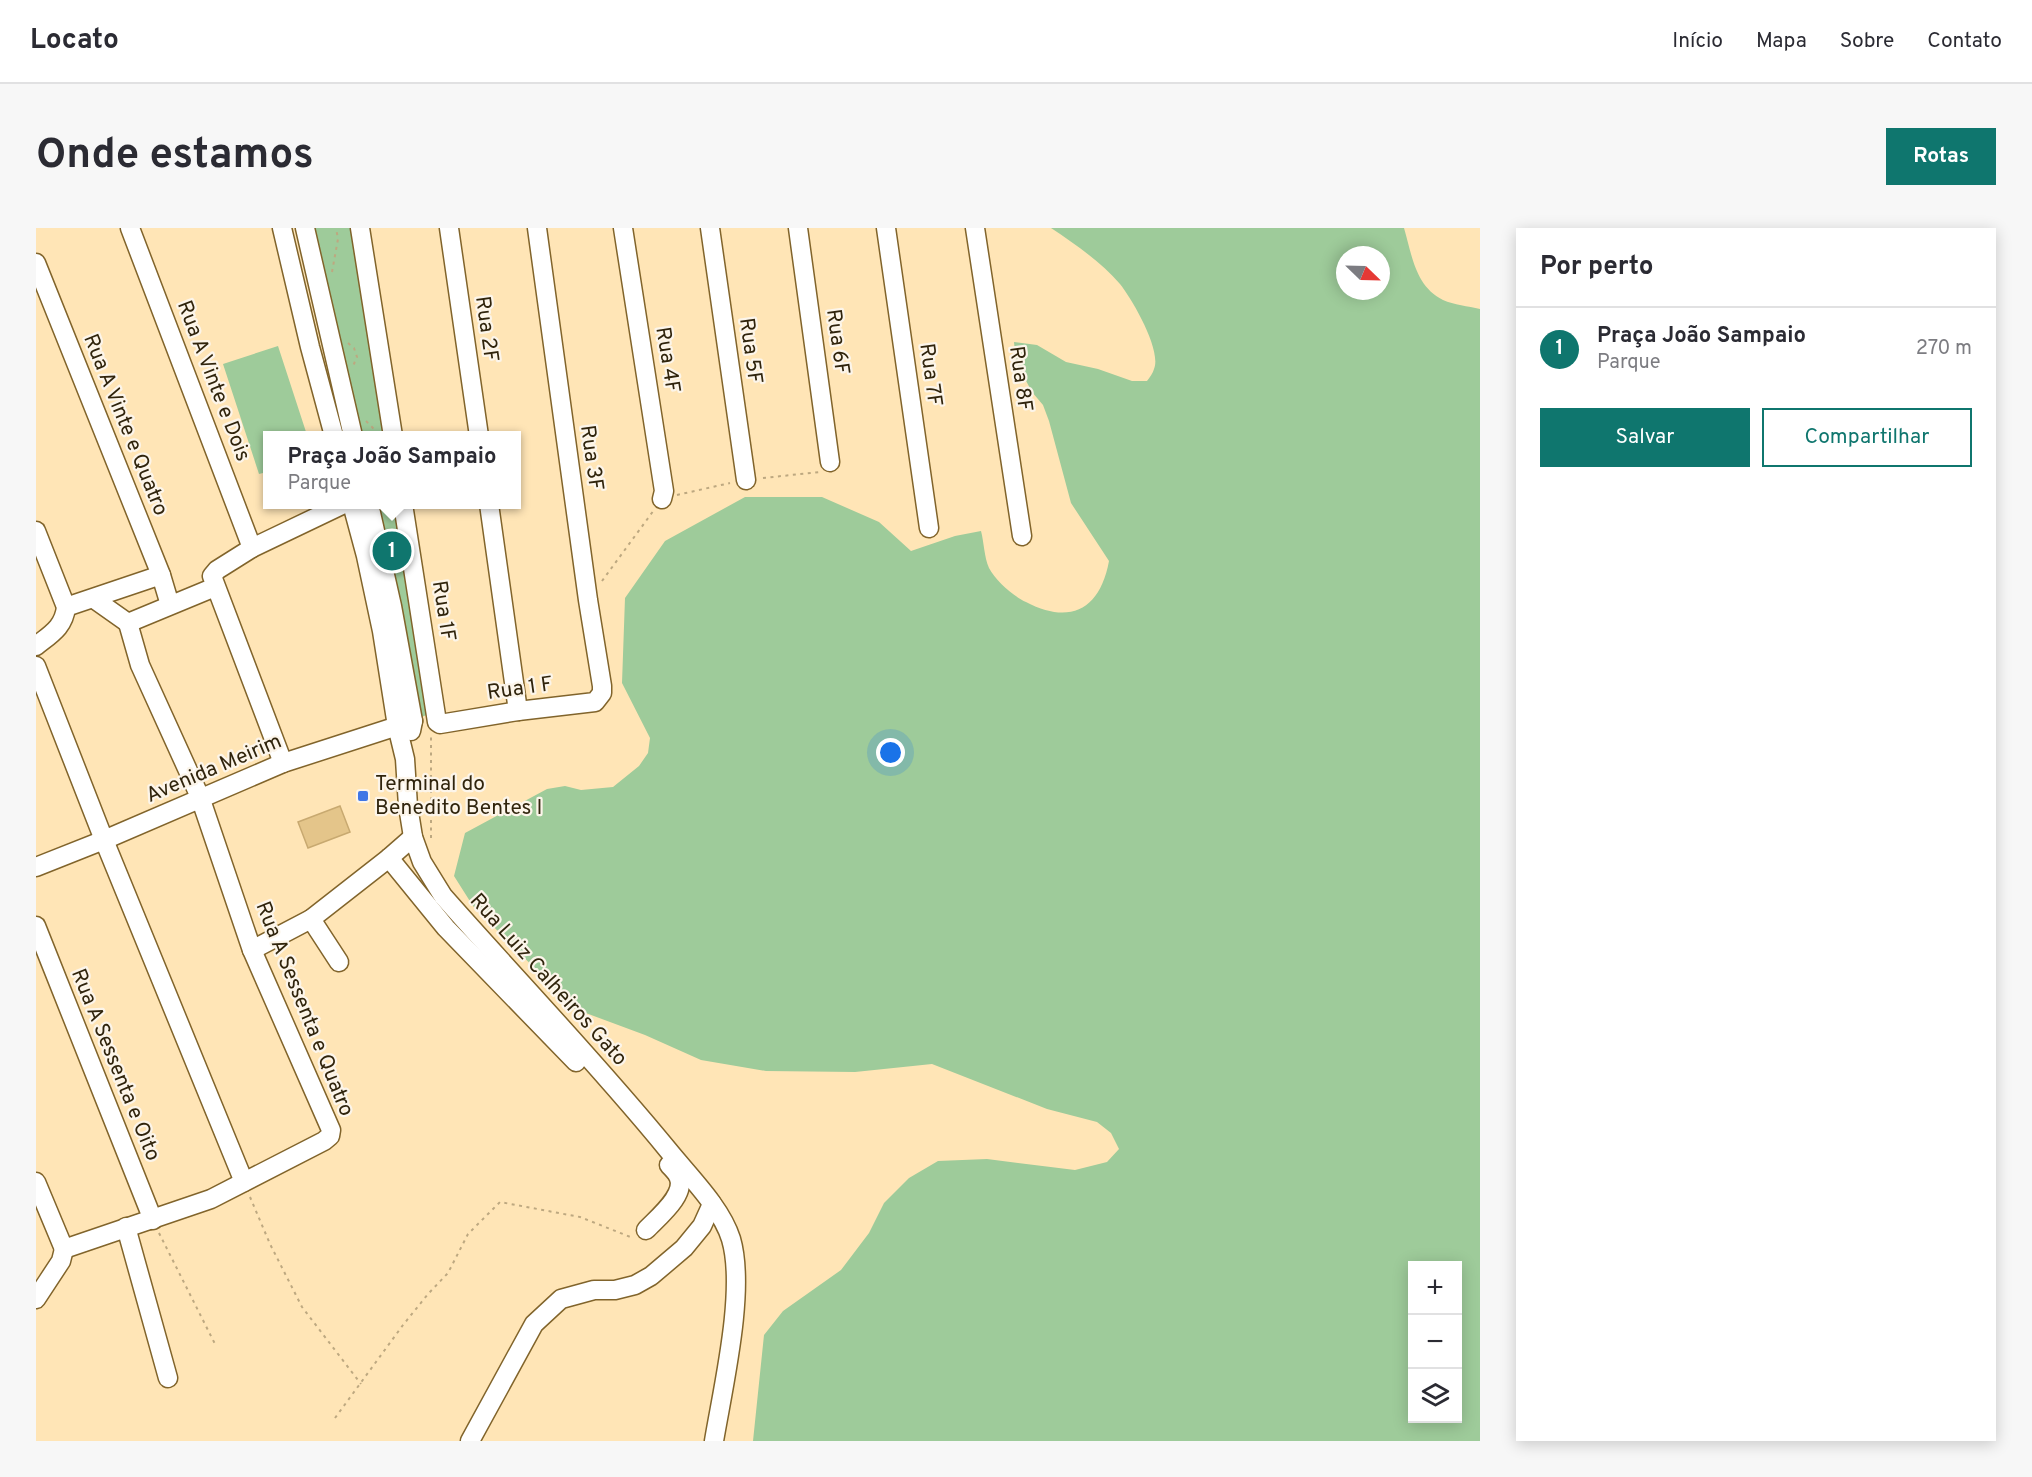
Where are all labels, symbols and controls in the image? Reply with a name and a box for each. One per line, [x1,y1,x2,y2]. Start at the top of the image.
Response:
text: Locato [30,23,119,59]
text: Início [1672,28,1723,55]
text: Mapa [1756,28,1807,55]
text: Sobre [1840,28,1894,55]
text: Contato [1927,28,2002,55]
button: Rotas [1886,128,1996,185]
text: Onde estamos [36,130,314,183]
north arrow [1336,246,1390,300]
text: Por perto [1540,251,1654,284]
street label: Rua 2F [468,294,504,364]
street label: Rua A Vinte e Dois [170,297,256,465]
street label: Rua 6F [819,307,855,377]
street label: Rua 5F [732,316,768,386]
text: Praça João Sampaio [1597,323,1806,350]
street label: Rua 4F [648,325,686,395]
street label: Rua A Vinte e Quatro [76,330,174,520]
text: 1 [1556,336,1564,362]
text: 270 m [1916,336,1972,362]
street label: Rua 7F [912,342,948,408]
street label: Rua 8F [1002,344,1038,414]
text: Parque [1597,350,1660,376]
button: Salvar [1540,408,1750,467]
button: Compartilhar [1762,408,1972,467]
street label: Rua 3F [573,423,609,493]
popup [263,431,521,509]
text: Praça João Sampaio [288,444,496,471]
text: Parque [288,471,351,497]
pin: 1 [372,528,412,574]
street label: Rua 1F [425,579,461,643]
street label: Rua 1 F [485,671,555,707]
street label: Avenida Meirim [142,728,286,810]
your location [876,738,905,767]
place label: Terminal do Benedito Bentes I [375,771,542,822]
marker: Terminal do Benedito Bentes I [356,789,370,803]
street label: Rua Luiz Calheiros Gato [463,888,633,1072]
street label: Rua A Sessenta e Quatro [249,898,359,1120]
street label: Rua A Sessenta e Oito [64,965,166,1165]
map controls [1408,1261,1462,1423]
button: + [1408,1261,1462,1315]
button: − [1408,1315,1462,1369]
button: layers [1408,1369,1462,1423]

